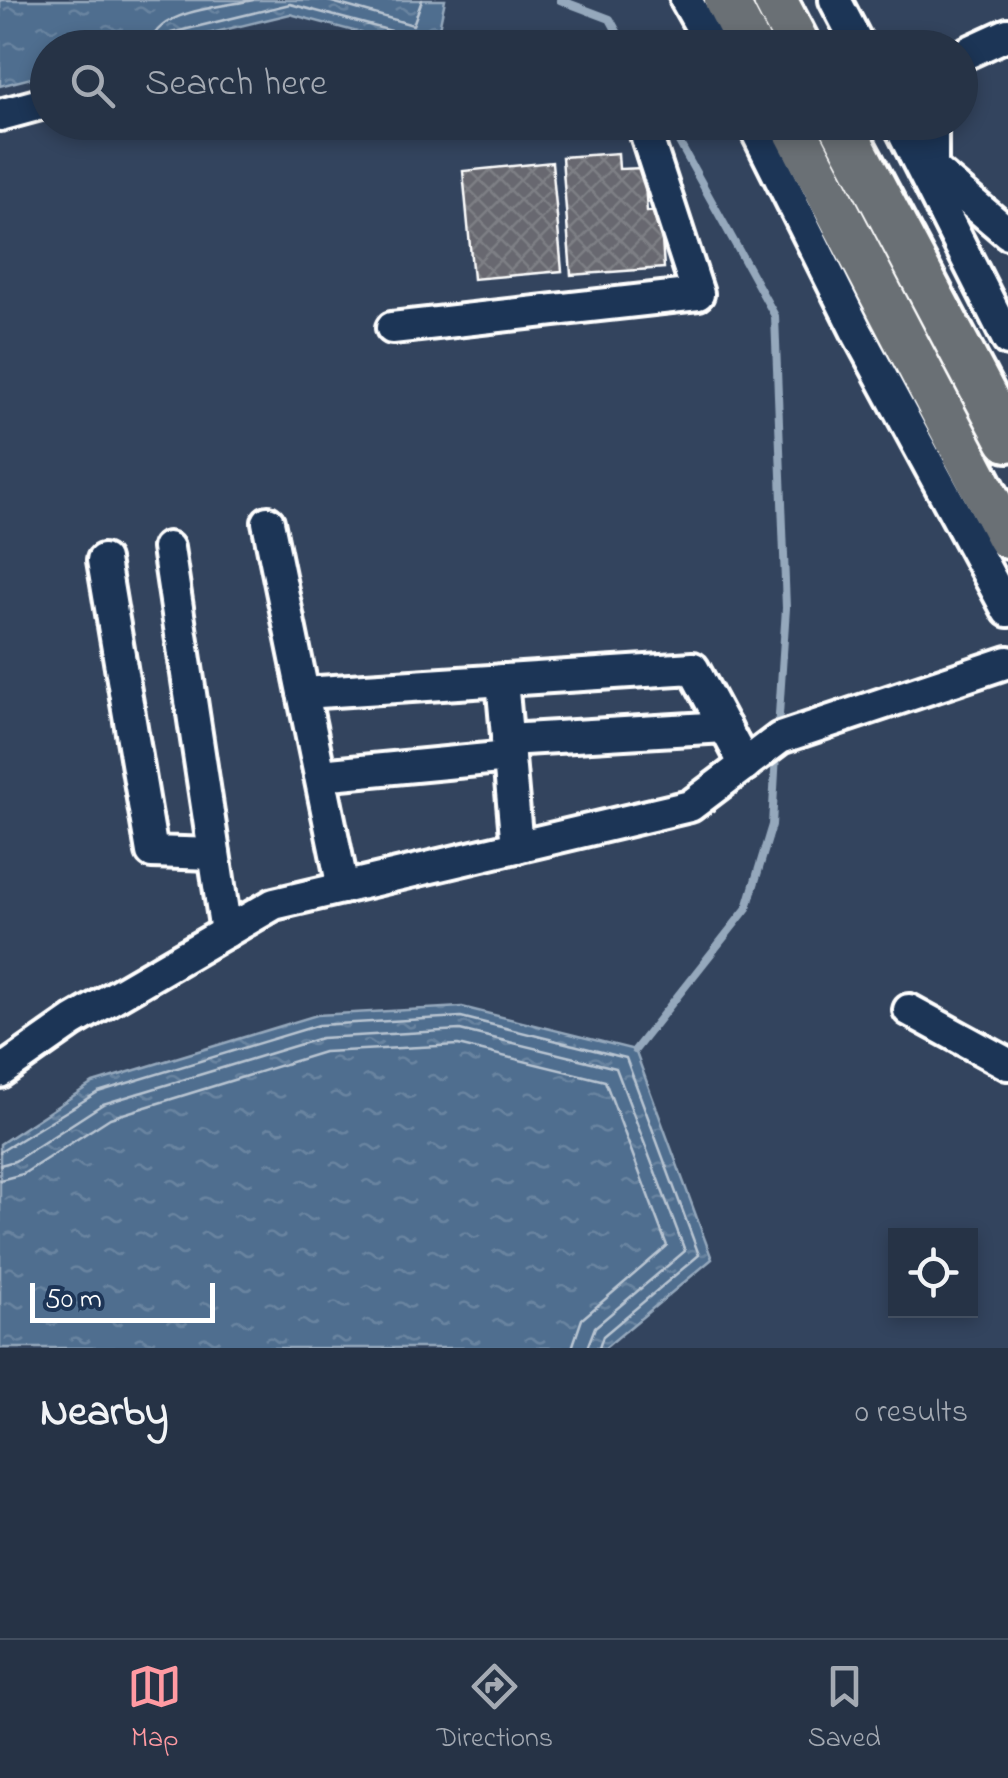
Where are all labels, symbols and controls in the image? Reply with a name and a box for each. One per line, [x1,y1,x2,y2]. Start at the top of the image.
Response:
search box [30,30,978,140]
text: Search here [145,57,327,113]
icon: search [65,58,120,113]
map controls [888,1228,978,1318]
button: locate [888,1228,978,1318]
scale bar [30,1278,215,1322]
text: 50 m [45,1280,102,1321]
text: Nearby [40,1383,168,1444]
text: 0 results [855,1390,968,1437]
tab: Map [127,1659,182,1760]
tab: Directions [437,1659,553,1760]
tab: Saved [808,1659,881,1760]

